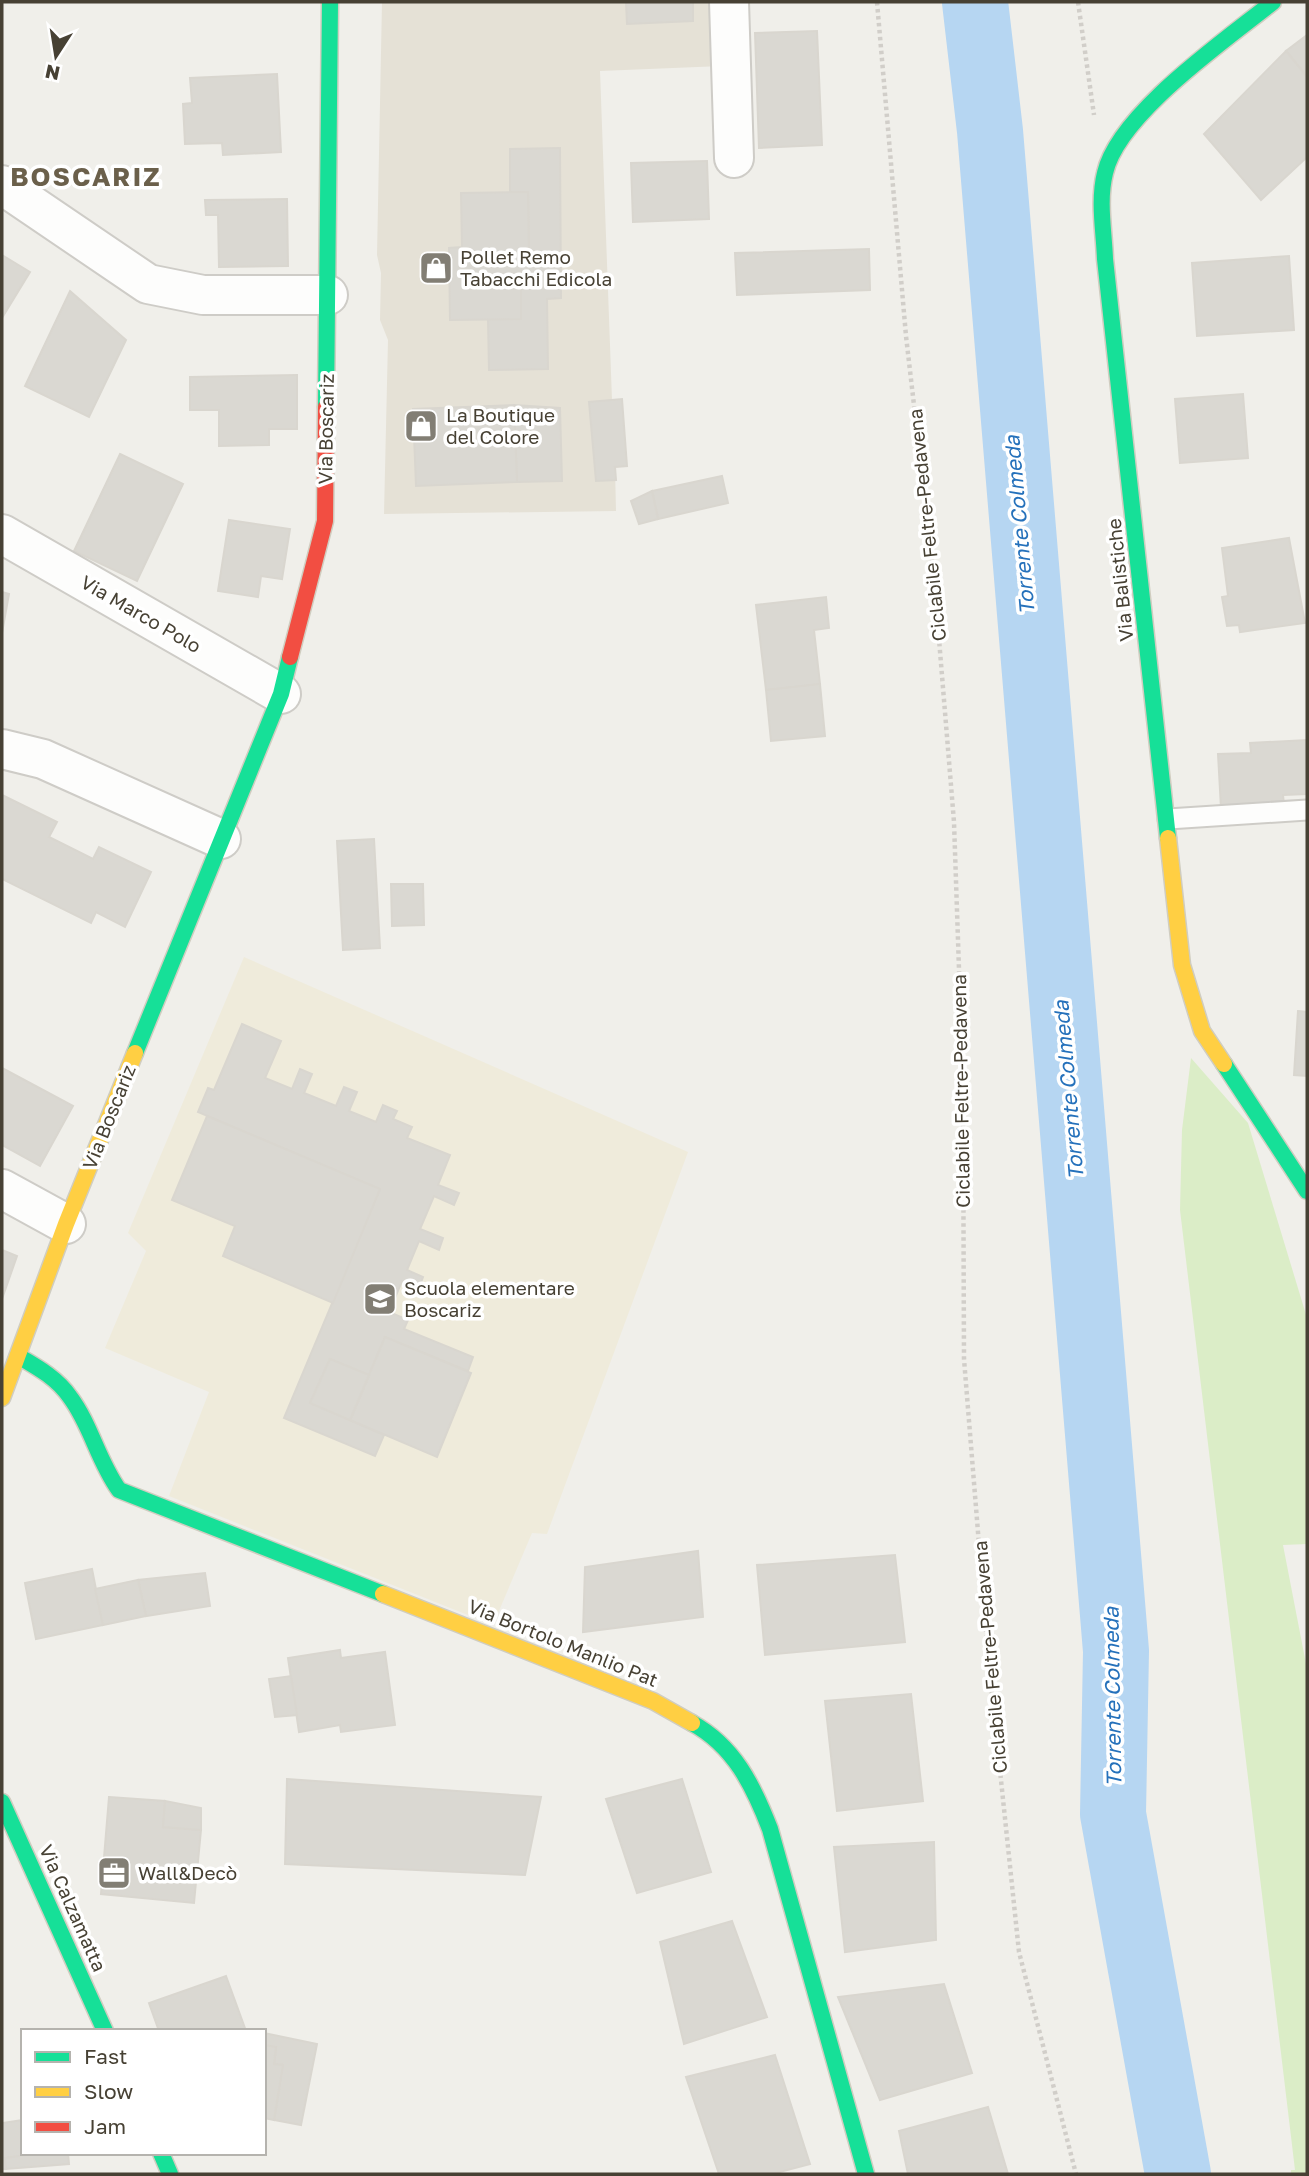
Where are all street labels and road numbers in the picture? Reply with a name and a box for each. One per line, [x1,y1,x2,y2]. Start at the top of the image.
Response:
street label: Via Boscariz [313,373,338,485]
street label: Ciclabile Feltre-Pedavena [903,408,950,642]
street label: Via Balistiche [1102,517,1137,643]
street label: Via Marco Polo [77,570,205,657]
street label: Ciclabile Feltre-Pedavena [947,974,974,1208]
street label: Via Boscariz [77,1061,140,1172]
street label: Ciclabile Feltre-Pedavena [968,1540,1011,1774]
street label: Via Bortolo Manlio Pat [465,1594,661,1691]
street label: Via Calzamatta [35,1841,112,1975]

